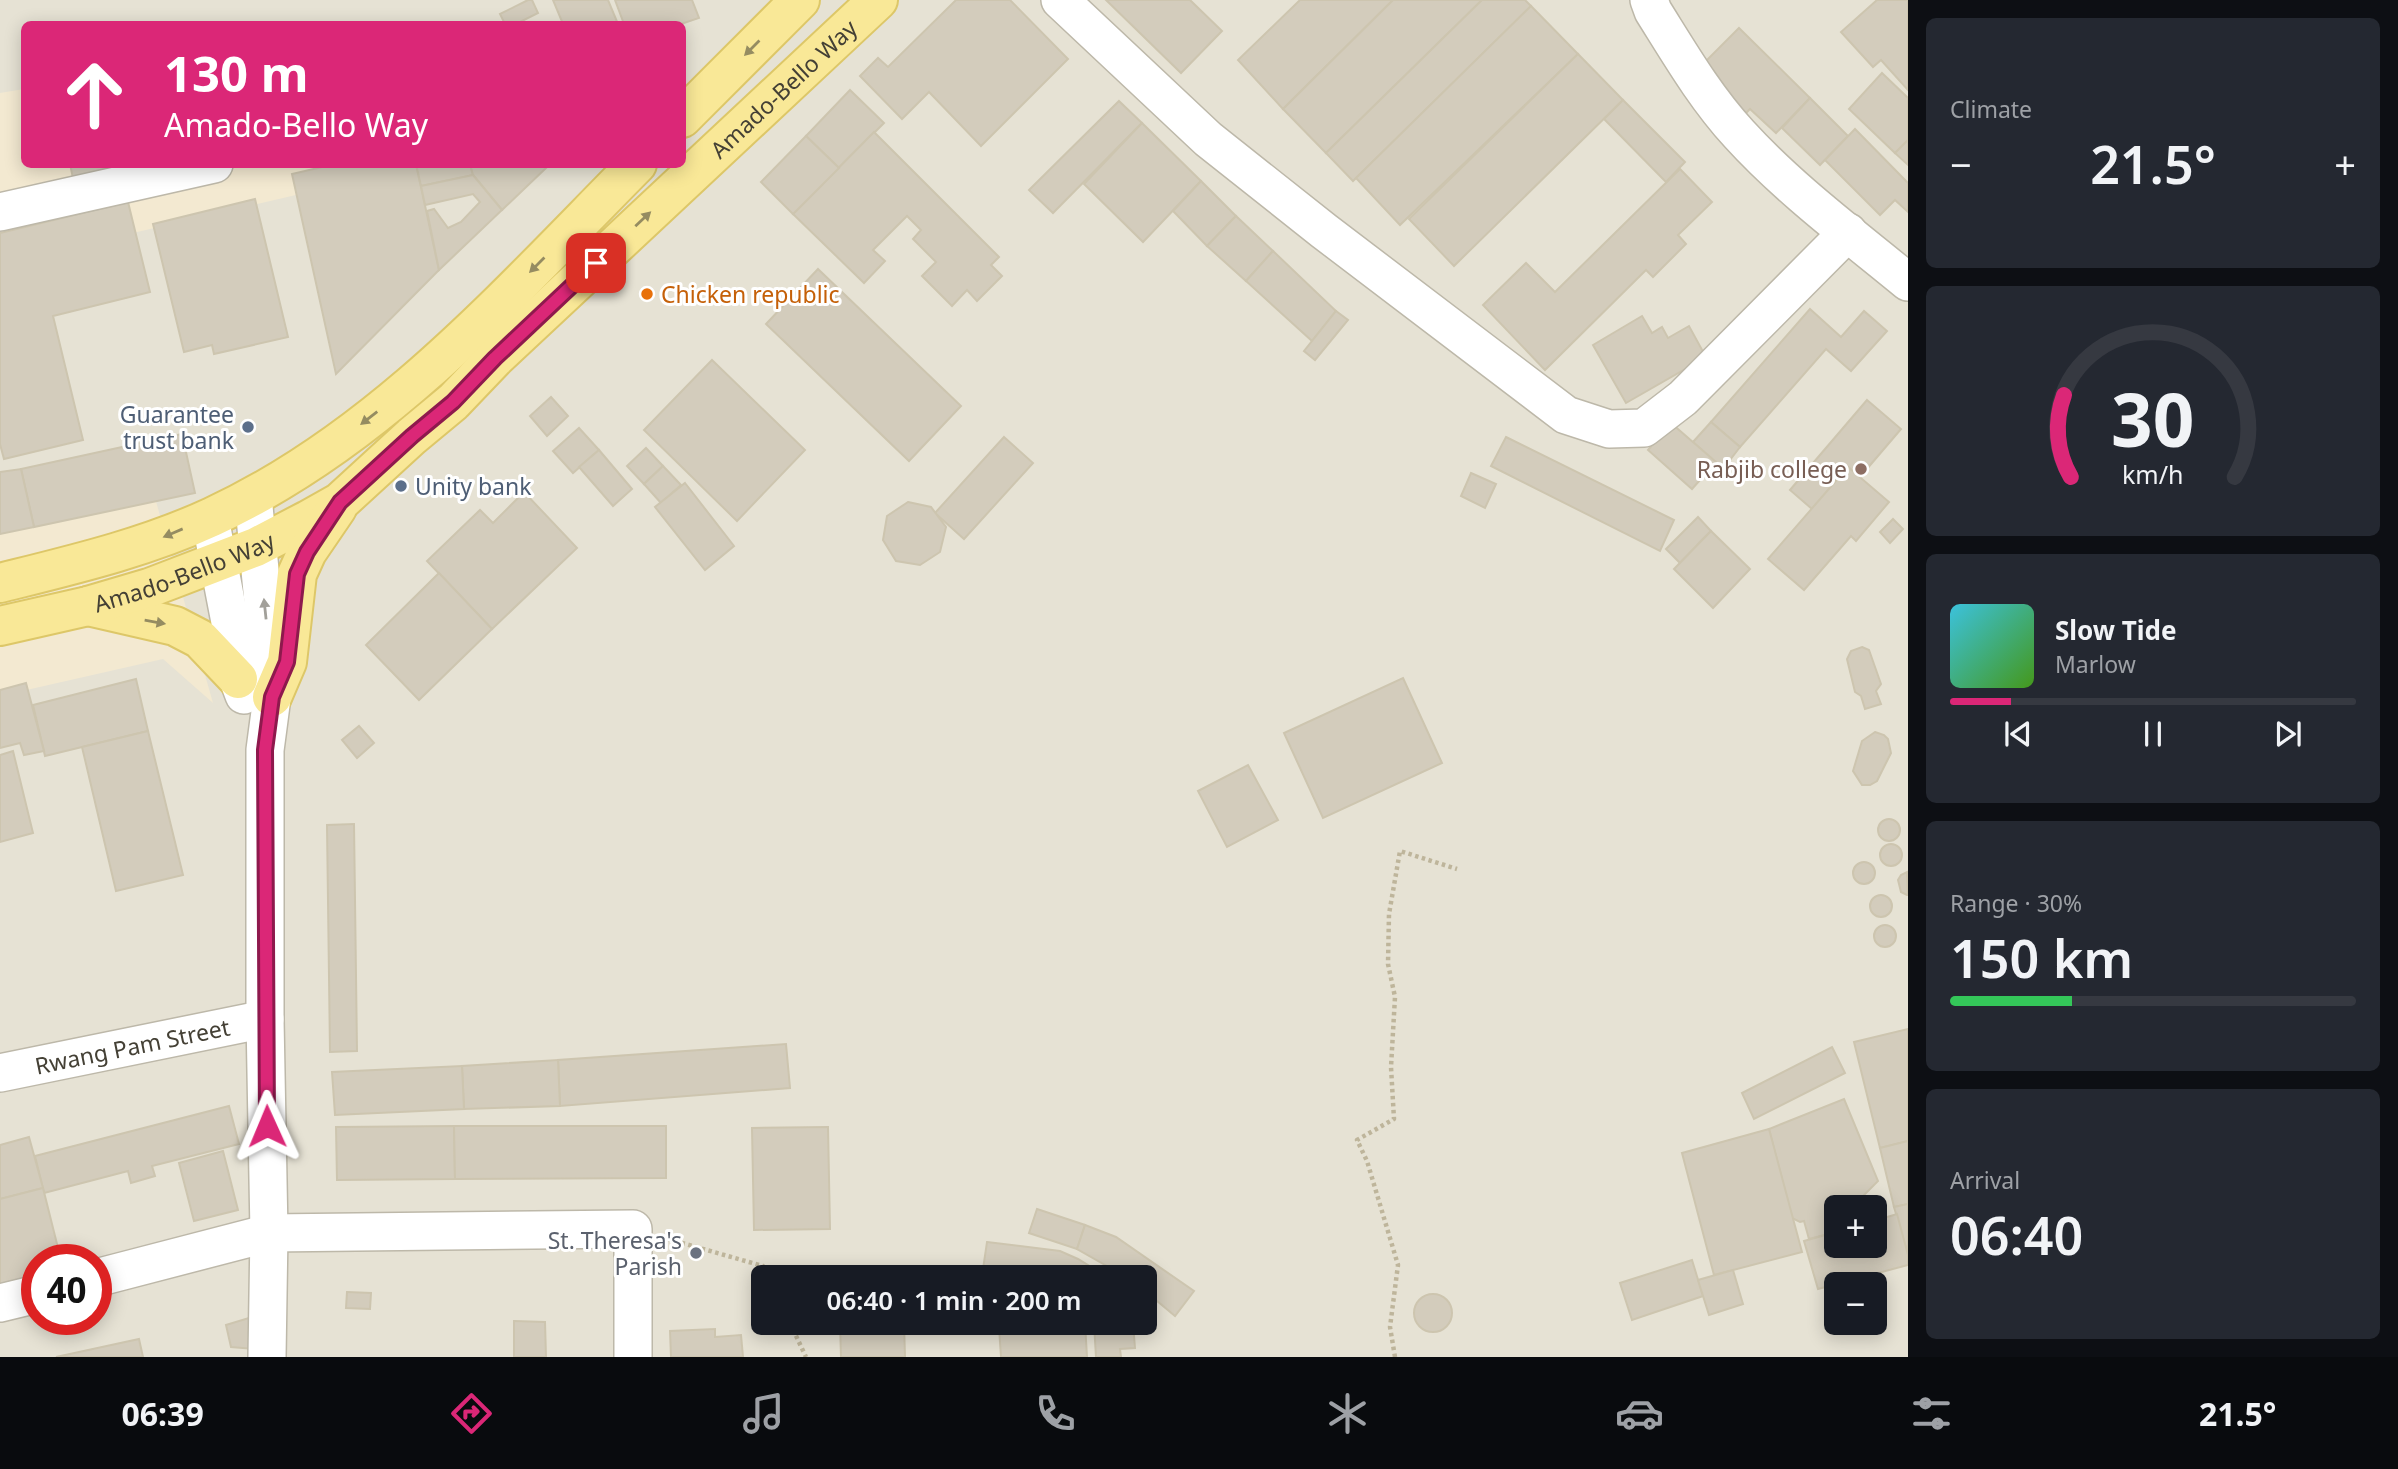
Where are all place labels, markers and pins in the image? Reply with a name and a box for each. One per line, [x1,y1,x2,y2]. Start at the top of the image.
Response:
pin [566,233,626,293]
place label: Chicken republic [661,278,840,310]
marker: Chicken republic [639,286,655,302]
place label: Guarantee trust bank [120,398,235,456]
marker: Guarantee trust bank [240,419,256,435]
place label: Rabjib college [1697,453,1847,485]
marker: Rabjib college [1853,461,1869,477]
place label: Unity bank [415,470,532,502]
marker: Unity bank [393,478,409,494]
place label: St. Theresa's Parish [548,1224,682,1282]
marker: St. Theresa's Parish [688,1245,704,1261]

